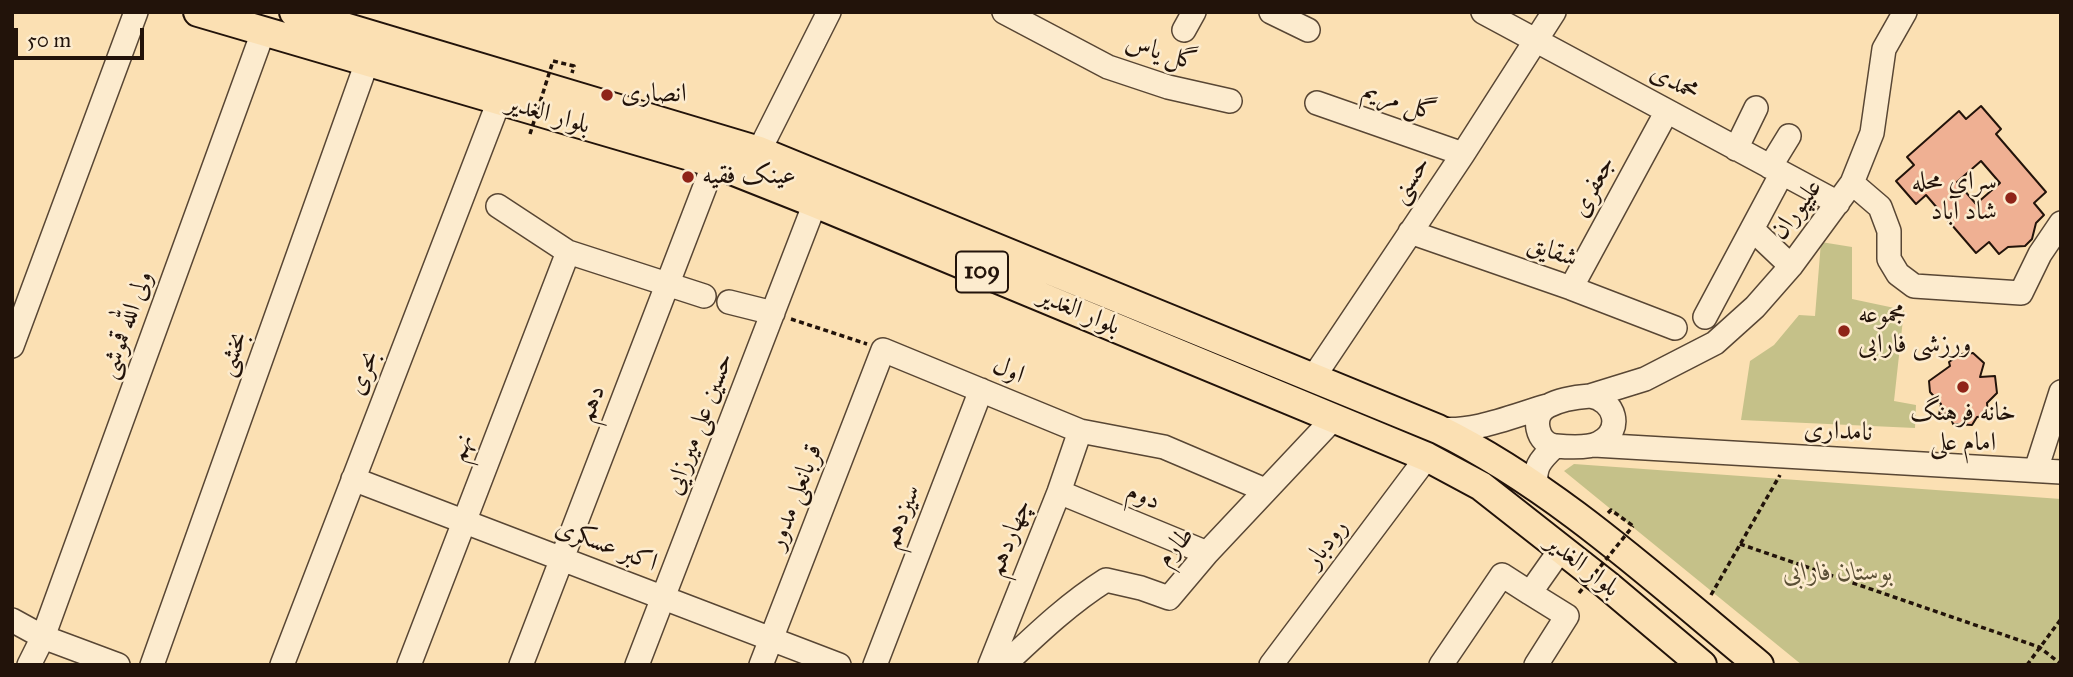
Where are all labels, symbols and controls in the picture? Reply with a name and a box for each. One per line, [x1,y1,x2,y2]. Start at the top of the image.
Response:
scale bar [18,14,147,58]
text: 50 m [27,27,71,53]
street label: گل یاس [1121,27,1201,79]
street label: محمدی [1644,57,1704,109]
street label: گل مریم [1358,75,1440,129]
place label: انصاری [621,79,687,111]
marker: انصاری [599,87,615,103]
street label: بلوار الغدیر [502,88,594,142]
street label: حسنی [1384,150,1438,210]
street label: جعفری [1565,151,1623,223]
place label: عینک فقیه [702,161,796,193]
place label: سرای محله شاد آباد [1911,167,1997,228]
marker: عینک فقیه [680,169,696,185]
street label: علیپوران [1764,173,1830,247]
marker: سرای محله شاد آباد [2003,190,2019,206]
street label: شقایق [1523,229,1581,275]
road number: 109 [956,251,1008,292]
street label: ولی الله قموشی [93,267,161,383]
street label: بلوار الغدیر [1033,281,1125,343]
place label: مجموعه ورزشی فارابی [1858,300,1971,362]
marker: مجموعه ورزشی فارابی [1836,323,1852,339]
street label: بخشی [211,327,255,381]
street label: بحری [341,346,387,400]
street label: حسین علی میرزایی [659,349,741,499]
street label: اول [987,350,1029,392]
marker: خانه فرهنگ امام علی [1955,379,1971,395]
street label: دهم [571,381,613,427]
place label: خانه فرهنگ امام علی [1910,398,2016,460]
street label: نامداری [1803,415,1873,449]
street label: نهم [443,430,481,466]
street label: قربانعلی مدور [762,440,830,554]
street label: دوم [1121,476,1165,518]
street label: سیزدهم [876,481,928,553]
street label: چهاردهم [980,495,1040,581]
street label: اکبر عسکری [551,512,661,580]
street label: رودبار [1298,513,1356,575]
street label: طارم [1150,521,1202,573]
street label: بلوار الغدیر [1539,527,1625,605]
park label: بوستان فارابی [1783,558,1893,590]

